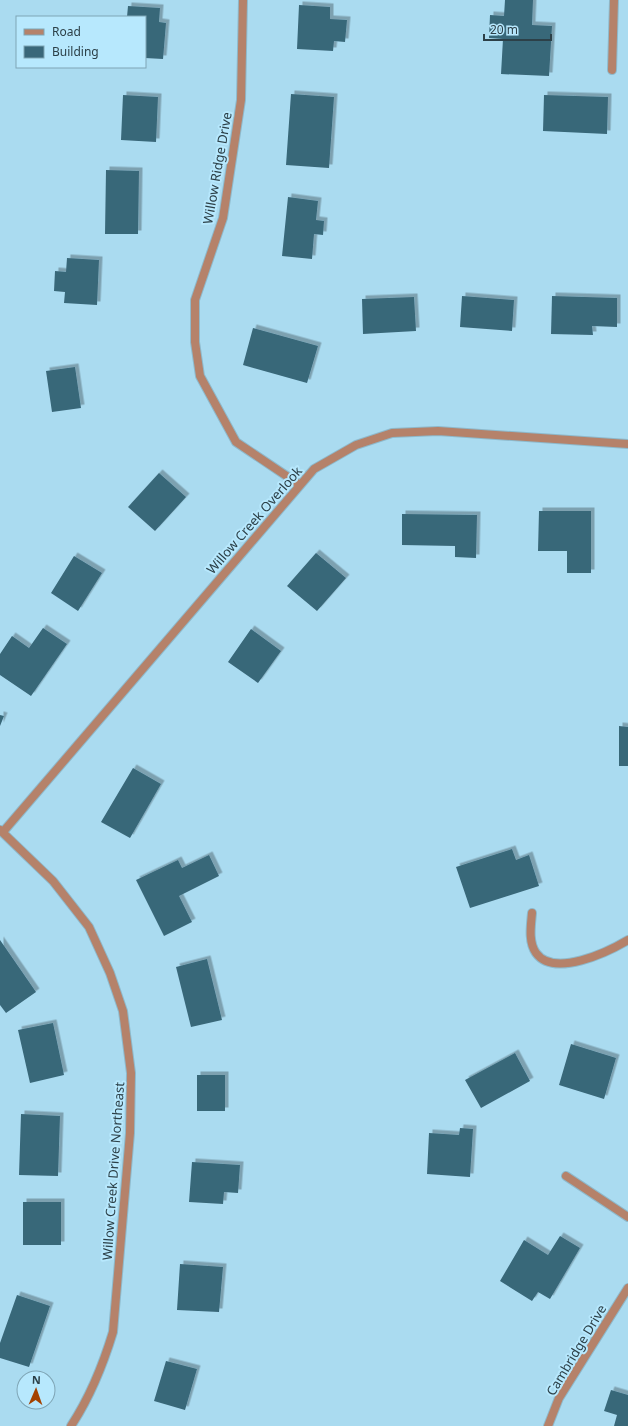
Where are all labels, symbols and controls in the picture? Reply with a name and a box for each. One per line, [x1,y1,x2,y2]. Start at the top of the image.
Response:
legend [16,16,146,68]
scale bar [484,16,551,42]
text: 20 m [490,21,518,38]
text: Road [52,23,81,40]
text: Building [52,43,99,60]
street label: Willow Ridge Drive [198,110,236,226]
street label: Willow Creek Overlook [202,462,306,578]
street label: Willow Creek Drive Northeast [98,1081,128,1261]
street label: Cambridge Drive [542,1301,610,1399]
north arrow [16,1370,56,1410]
text: N [32,1372,41,1387]

